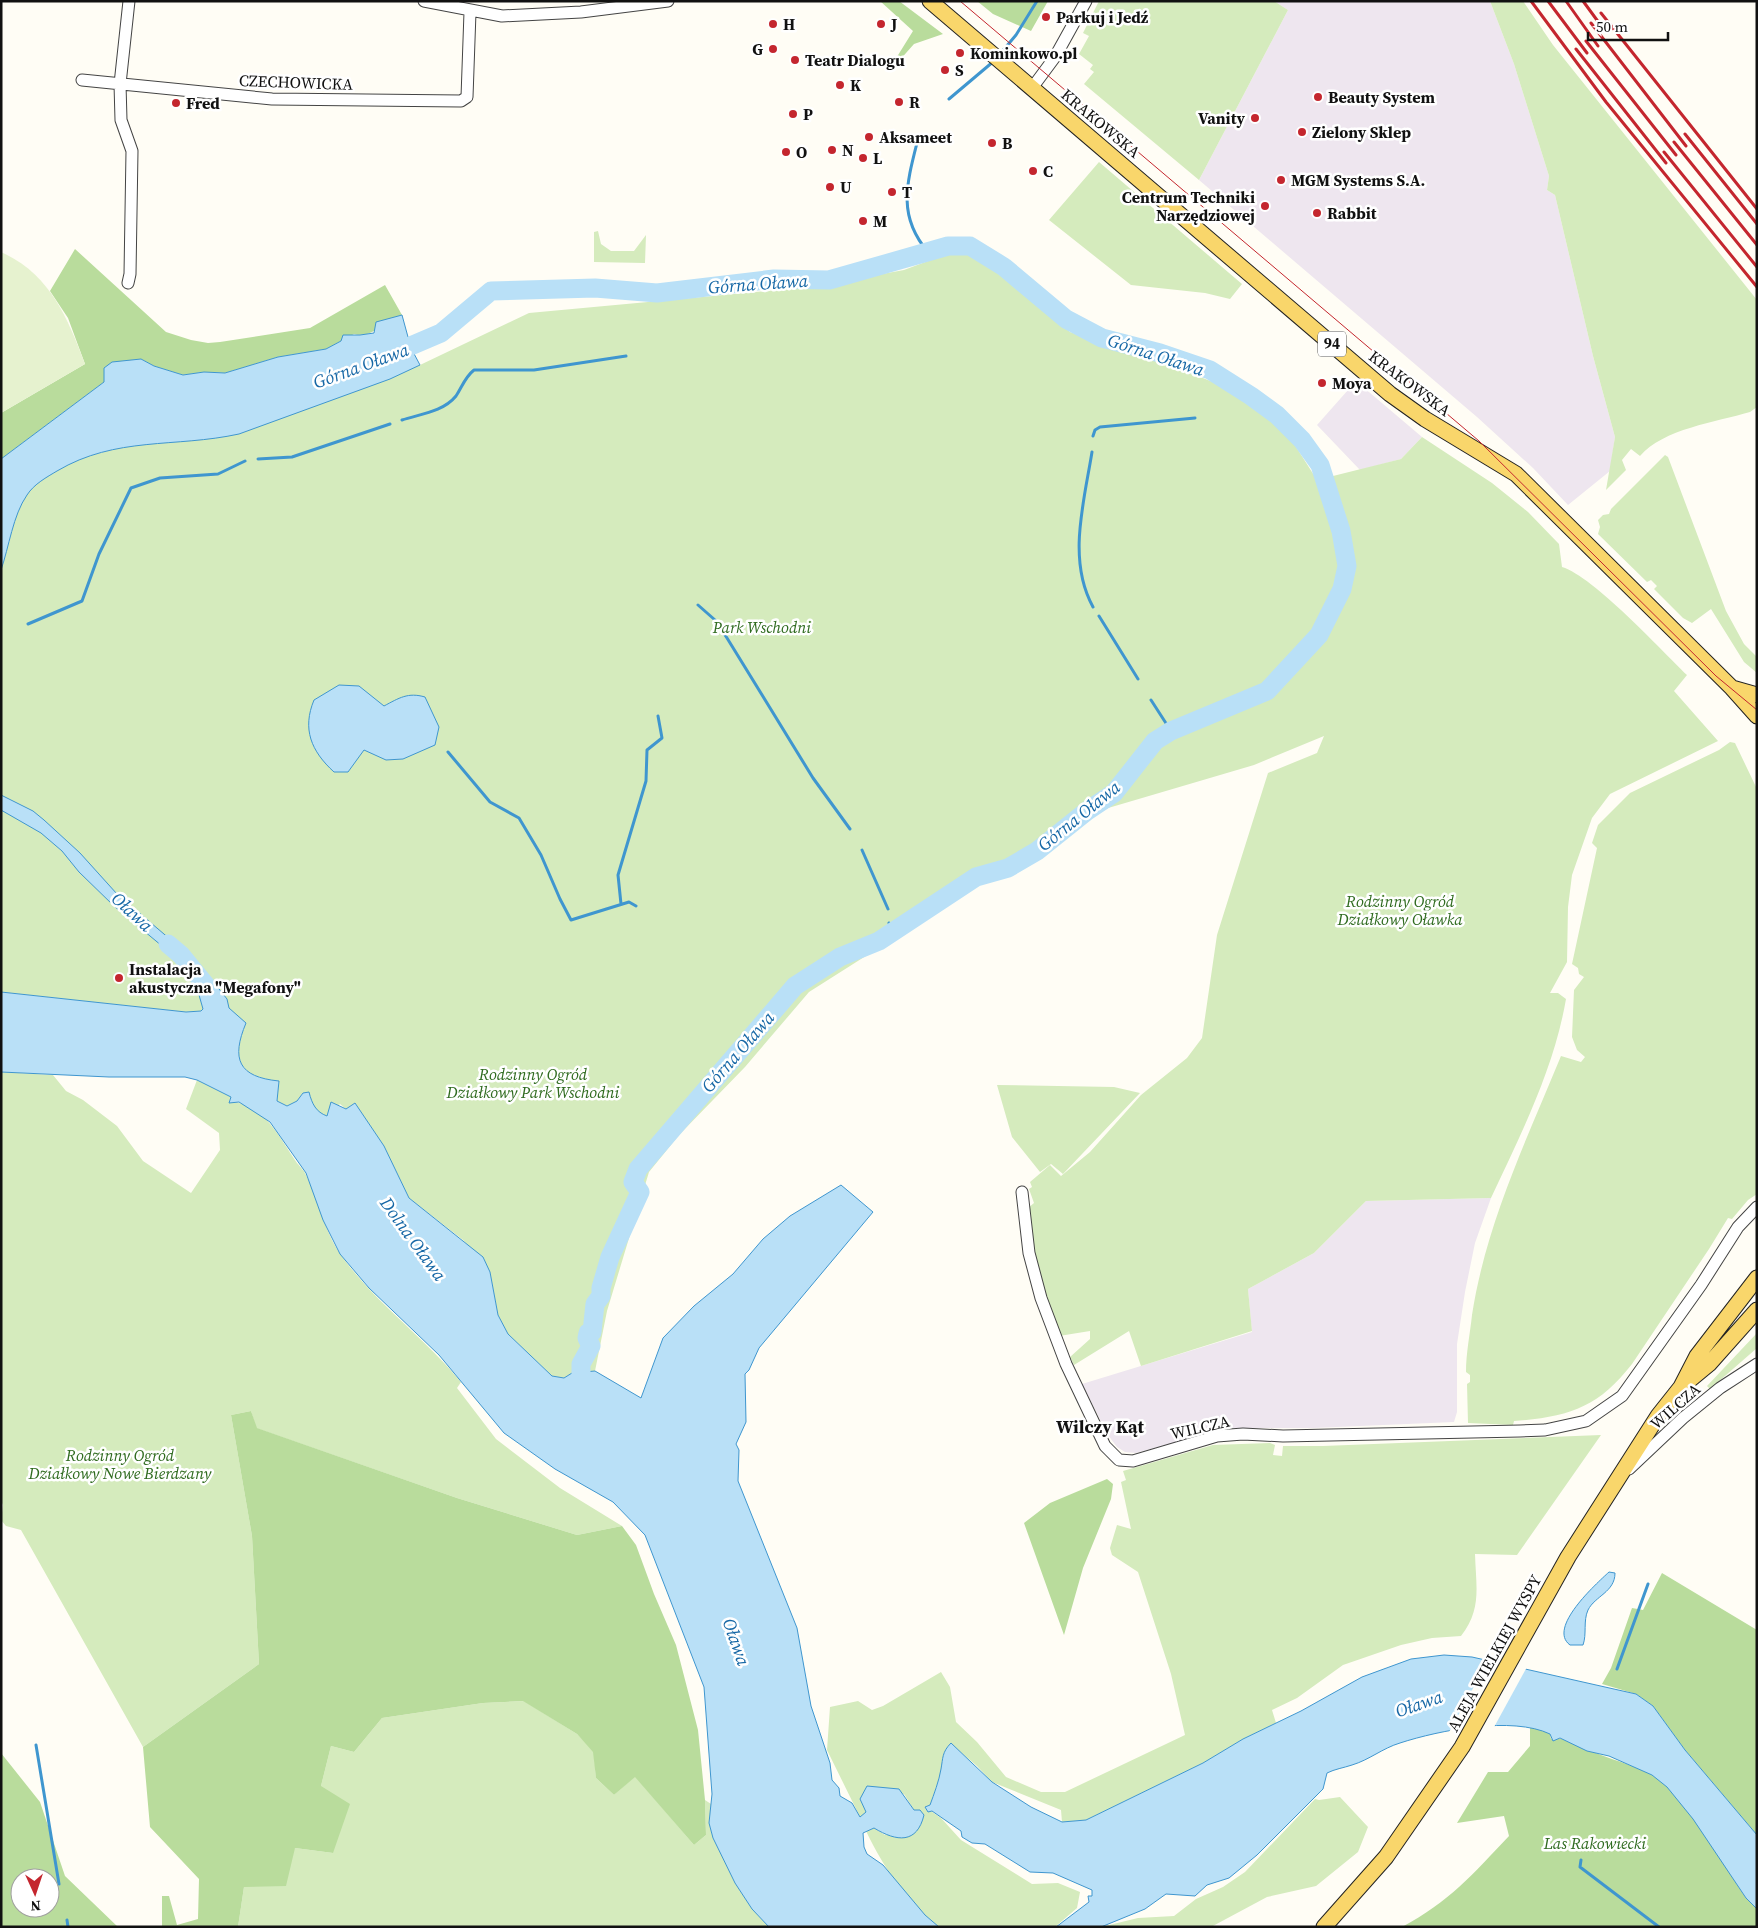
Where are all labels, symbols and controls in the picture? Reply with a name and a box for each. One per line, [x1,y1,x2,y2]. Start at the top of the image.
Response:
place label: Parkuj i Jedź [1056,6,1149,28]
scale bar [1588,10,1668,42]
marker: Parkuj i Jedź [1040,11,1052,23]
place label: H [783,13,795,35]
place label: J [890,13,897,35]
text: 50 m [1596,16,1628,37]
marker: H [767,18,779,30]
marker: J [875,18,887,30]
place label: G [752,38,763,60]
place label: Kominkowo.pl [970,42,1077,64]
marker: G [767,43,779,55]
marker: Kominkowo.pl [954,47,966,59]
place label: Teatr Dialogu [805,49,905,71]
marker: Teatr Dialogu [789,54,801,66]
place label: S [955,59,964,81]
marker: S [939,64,951,76]
street label: CZECHOWICKA [239,69,354,95]
place label: K [850,74,862,96]
marker: K [834,79,846,91]
street label: KRAKOWSKA [1057,83,1146,163]
place label: Beauty System [1328,86,1436,108]
place label: R [909,91,920,113]
marker: Beauty System [1312,91,1324,103]
place label: Fred [186,92,220,114]
marker: R [893,96,905,108]
marker: Fred [170,97,182,109]
place label: P [803,103,813,125]
place label: Vanity [1198,107,1245,129]
marker: P [787,108,799,120]
marker: Vanity [1249,112,1261,124]
place label: Zielony Sklep [1312,121,1411,143]
place label: Aksameet [879,126,952,148]
marker: Zielony Sklep [1296,126,1308,138]
marker: Aksameet [863,131,875,143]
place label: B [1002,132,1013,154]
marker: B [986,137,998,149]
place label: N [842,139,854,161]
place label: O [796,141,807,163]
marker: N [826,144,838,156]
marker: O [780,146,792,158]
place label: L [873,147,882,169]
marker: L [857,152,869,164]
place label: C [1043,160,1053,182]
marker: C [1027,165,1039,177]
place label: MGM Systems S.A. [1291,169,1425,191]
marker: MGM Systems S.A. [1275,174,1287,186]
place label: U [840,176,852,198]
marker: U [824,181,836,193]
place label: T [902,181,912,203]
marker: T [886,186,898,198]
place label: Centrum Techniki Narzędziowej [1122,186,1255,226]
marker: Centrum Techniki Narzędziowej [1259,200,1271,212]
place label: Rabbit [1327,202,1377,224]
marker: Rabbit [1311,207,1323,219]
place label: M [873,210,887,232]
marker: M [857,215,869,227]
water label: Górna Oława [707,268,809,299]
water label: Górna Oława [1105,327,1208,382]
road number: 94 [1318,332,1346,356]
water label: Górna Oława [310,336,413,394]
street label: KRAKOWSKA [1365,345,1456,421]
place label: Moya [1332,372,1372,394]
marker: Moya [1316,377,1328,389]
park label: Park Wschodni [712,616,811,638]
water label: Górna Oława [1032,774,1126,857]
water label: Oława [106,886,159,938]
park label: Rodzinny Ogród Działkowy Oławka [1336,890,1463,930]
place label: Instalacja akustyczna "Megafony" [129,958,301,998]
marker: Instalacja akustyczna "Megafony" [113,972,125,984]
water label: Górna Oława [695,1005,780,1098]
park label: Rodzinny Ogród Działkowy Park Wschodni [446,1063,620,1103]
water label: Dolna Oława [374,1191,453,1286]
street label: WILCZA [1645,1378,1705,1434]
street label: WILCZA [1168,1409,1232,1444]
district label: Wilczy Kąt [1056,1414,1145,1439]
park label: Rodzinny Ogród Działkowy Nowe Bierdzany [28,1444,212,1484]
street label: ALEJA WIELKIEJ WYSPY [1442,1571,1546,1735]
water label: Oława [717,1615,756,1669]
water label: Oława [1392,1684,1446,1723]
park label: Las Rakowiecki [1543,1832,1646,1854]
north arrow [10,1868,60,1918]
text: N [30,1896,41,1916]

